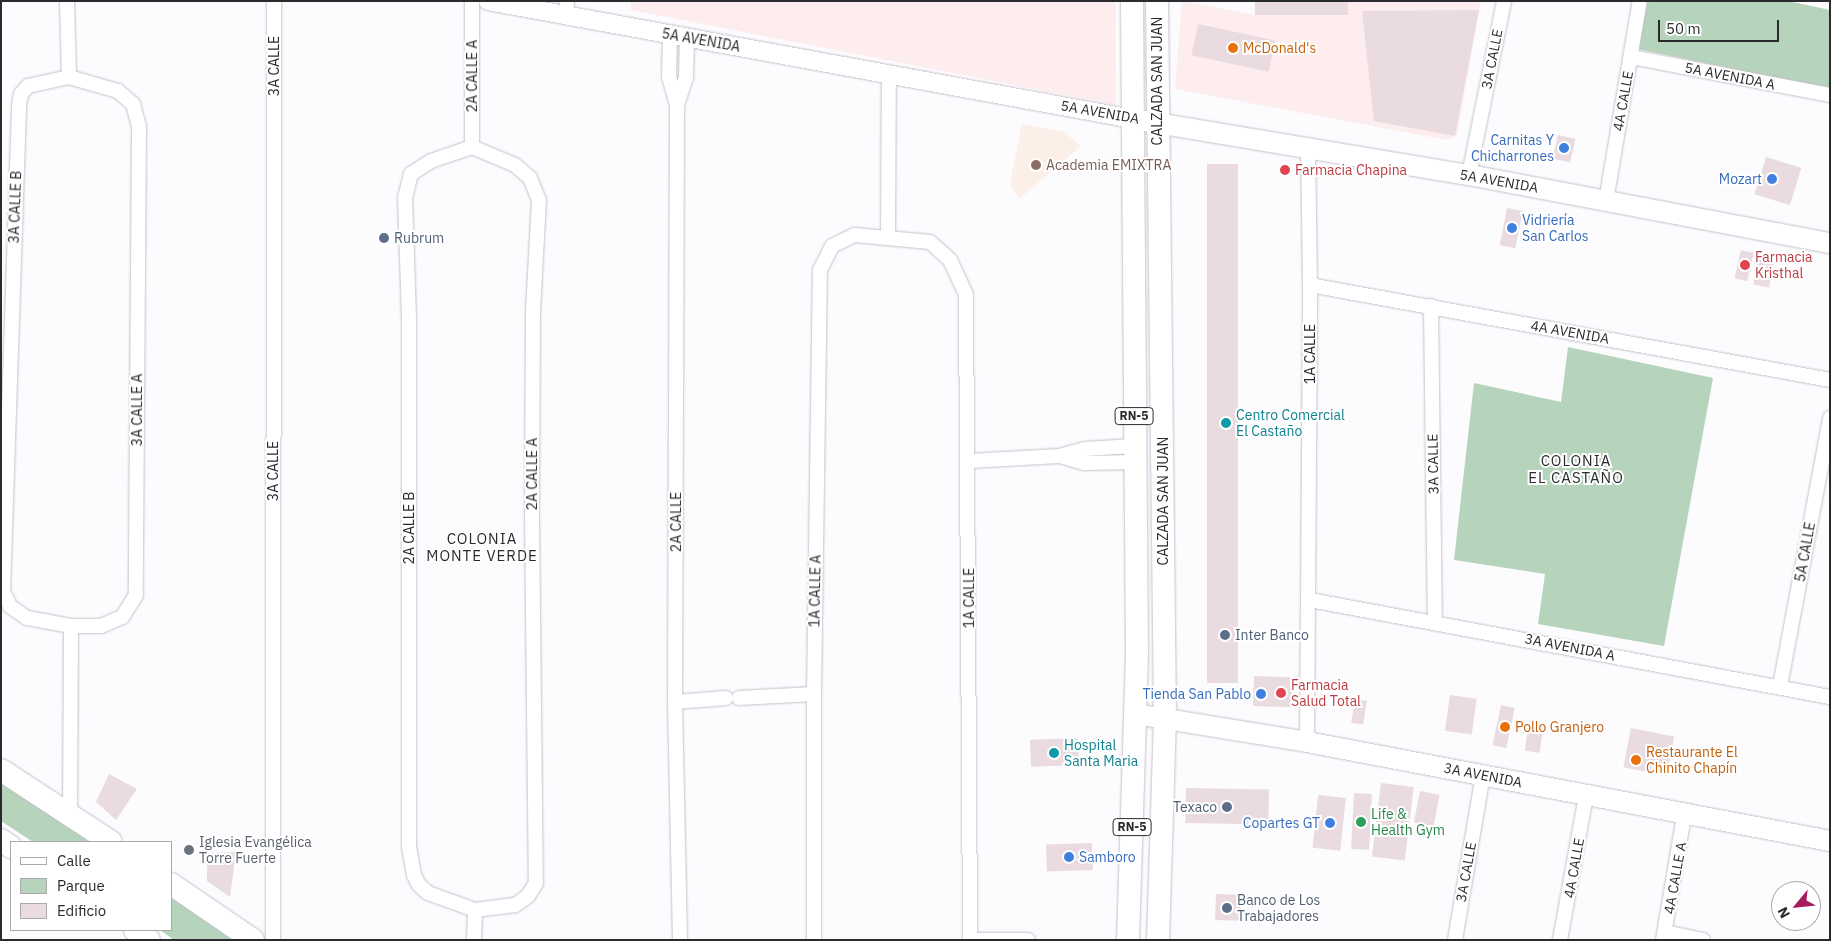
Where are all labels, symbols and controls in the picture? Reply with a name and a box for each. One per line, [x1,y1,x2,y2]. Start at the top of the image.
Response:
scale bar [1661,10,1782,42]
street label: CALZADA SAN JUAN [1149,17,1165,145]
text: 50 m [1666,19,1701,38]
street label: 5A AVENIDA [660,25,742,55]
street label: 3A CALLE [1478,28,1506,90]
street label: 3A CALLE [266,36,282,96]
street label: 2A CALLE A [464,40,480,112]
place label: McDonald's [1243,40,1316,56]
marker: McDonald's [1227,42,1239,54]
street label: 5A AVENIDA A [1683,59,1777,93]
street label: 4A CALLE [1609,70,1637,132]
street label: 5A AVENIDA [1059,97,1141,127]
place label: Carnitas Y Chicharrones [1471,132,1554,164]
marker: Carnitas Y Chicharrones [1558,142,1570,154]
place label: Academia EMIXTRA [1046,157,1171,173]
marker: Academia EMIXTRA [1030,159,1042,171]
place label: Farmacia Chapina [1295,162,1407,178]
marker: Farmacia Chapina [1279,164,1291,176]
street label: 5A AVENIDA [1458,166,1540,196]
street label: 3A CALLE B [5,170,25,244]
place label: Mozart [1719,171,1762,187]
marker: Mozart [1766,173,1778,185]
place label: Vidriería San Carlos [1522,212,1589,244]
marker: Vidriería San Carlos [1506,222,1518,234]
place label: Rubrum [394,230,444,246]
marker: Rubrum [378,232,390,244]
place label: Farmacia Kristhal [1755,249,1813,282]
marker: Farmacia Kristhal [1739,259,1751,271]
street label: 4A AVENIDA [1529,317,1611,347]
street label: 1A CALLE [1302,324,1318,384]
street label: 3A CALLE A [129,374,145,446]
road number: RN-5 [1114,406,1154,426]
place label: Centro Comercial El Castaño [1236,407,1345,440]
marker: Centro Comercial El Castaño [1220,417,1232,429]
street label: 3A CALLE [1424,434,1442,494]
street label: CALZADA SAN JUAN [1155,437,1171,565]
street label: 2A CALLE A [524,438,540,510]
street label: 3A CALLE [265,441,281,501]
district label: COLONIA EL CASTAÑO [1527,451,1625,486]
street label: 2A CALLE B [401,492,417,564]
street label: 2A CALLE [668,492,684,552]
street label: 5A CALLE [1791,521,1819,583]
district label: COLONIA MONTE VERDE [425,529,539,564]
street label: 1A CALLE A [806,554,824,628]
street label: 1A CALLE [961,568,977,628]
place label: Inter Banco [1235,627,1309,643]
marker: Inter Banco [1219,629,1231,641]
street label: 3A AVENIDA A [1523,630,1617,664]
place label: Farmacia Salud Total [1291,677,1361,710]
place label: Tienda San Pablo [1143,686,1251,702]
marker: Farmacia Salud Total [1275,687,1287,699]
marker: Tienda San Pablo [1255,688,1267,700]
place label: Pollo Granjero [1515,719,1604,735]
marker: Pollo Granjero [1499,721,1511,733]
place label: Hospital Santa Maria [1064,737,1138,770]
place label: Restaurante El Chinito Chapín [1646,744,1738,776]
marker: Hospital Santa Maria [1048,747,1060,759]
marker: Restaurante El Chinito Chapín [1630,754,1642,766]
street label: 3A AVENIDA [1442,759,1524,791]
place label: Texaco [1173,799,1217,815]
marker: Texaco [1221,801,1233,813]
place label: Life & Health Gym [1371,806,1445,839]
place label: Copartes GT [1243,815,1320,831]
marker: Life & Health Gym [1355,816,1367,828]
marker: Copartes GT [1324,817,1336,829]
road number: RN-5 [1112,818,1152,836]
place label: Iglesia Evangélica Torre Fuerte [199,834,312,866]
street label: 4A CALLE [1560,837,1588,899]
legend [10,841,172,931]
street label: 3A CALLE [1452,841,1480,903]
street label: 4A CALLE A [1660,841,1690,915]
marker: Iglesia Evangélica Torre Fuerte [183,844,195,856]
place label: Samboro [1079,849,1136,865]
text: Calle [57,851,91,870]
marker: Samboro [1063,851,1075,863]
text: Parque [57,876,105,895]
north arrow [1771,881,1821,931]
place label: Banco de Los Trabajadores [1237,892,1320,924]
text: Edificio [57,901,106,920]
marker: Banco de Los Trabajadores [1221,902,1233,914]
text: N [1773,904,1794,921]

